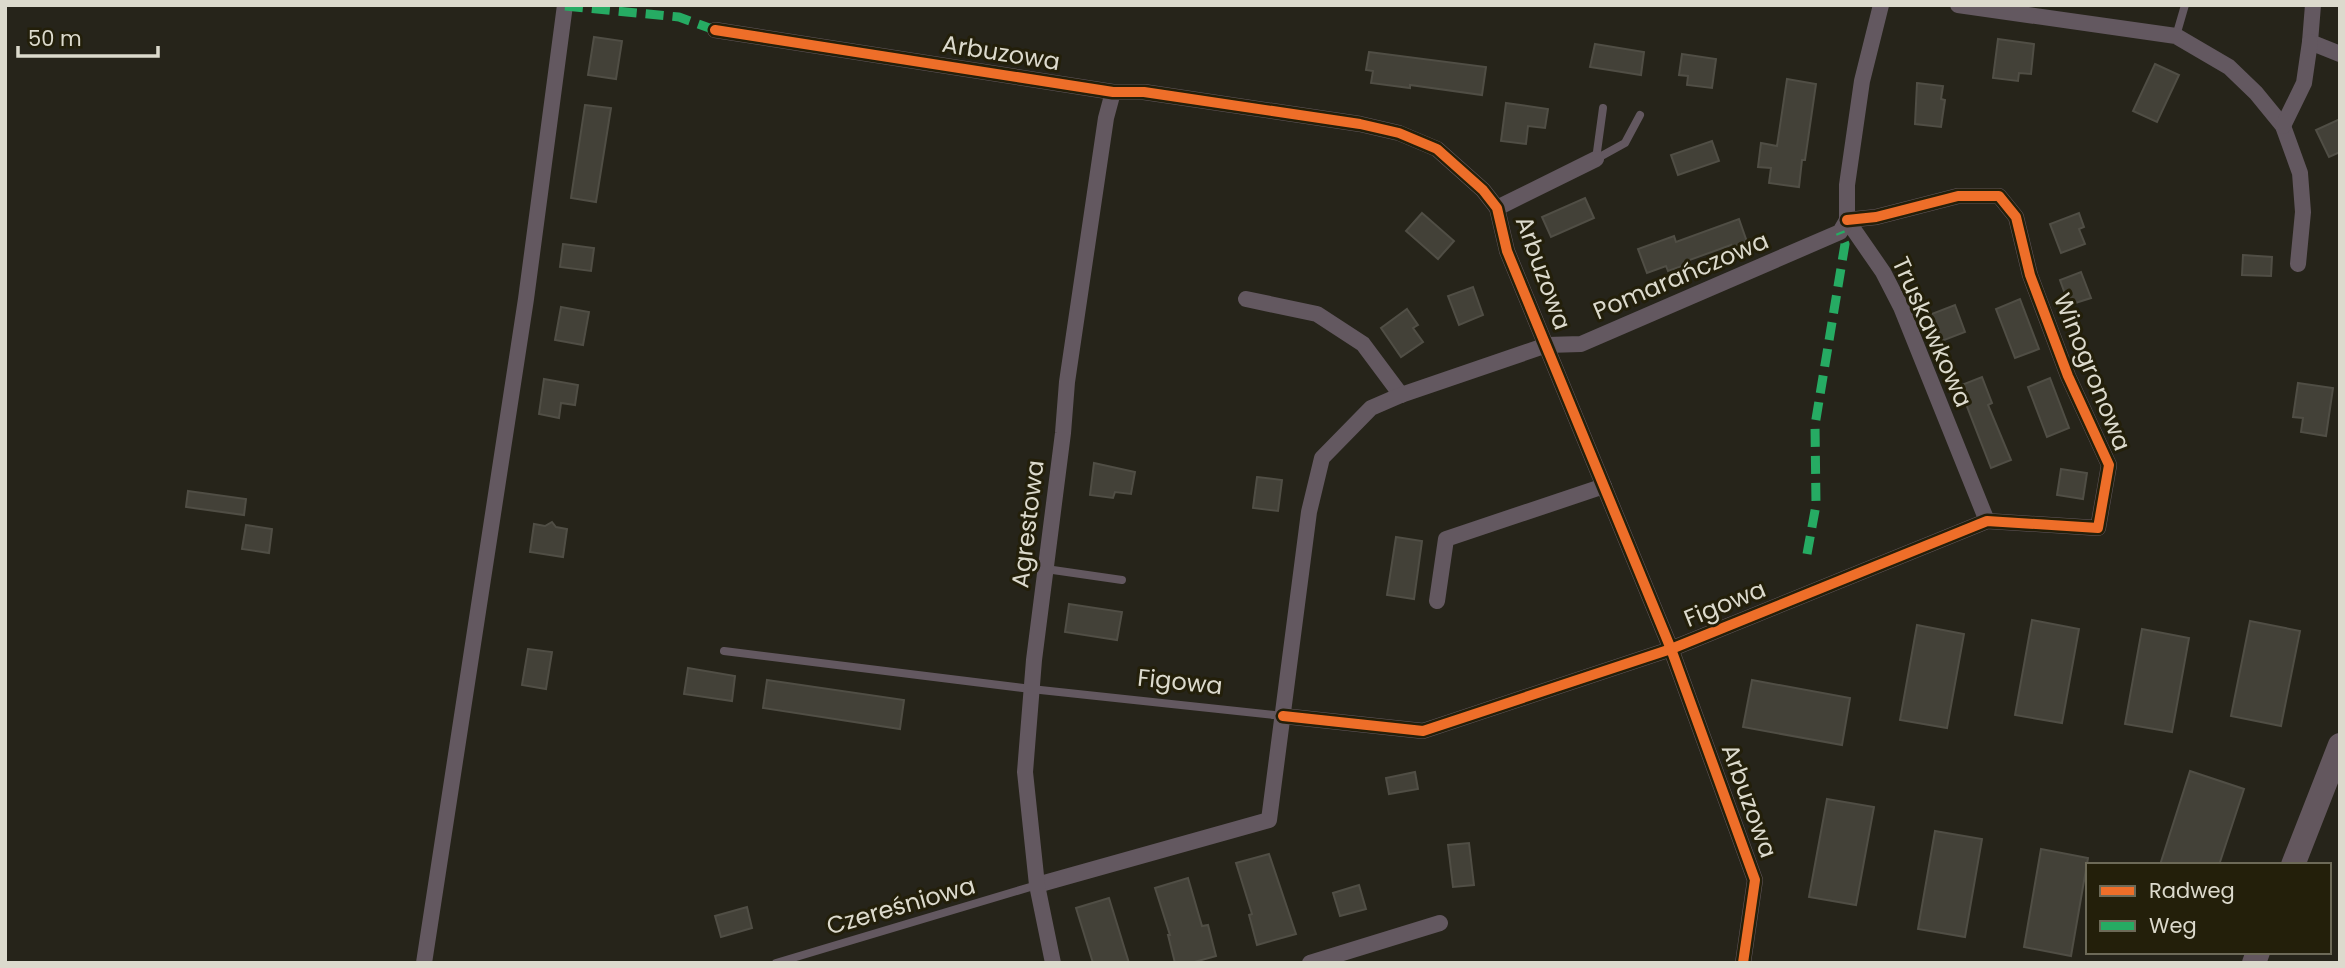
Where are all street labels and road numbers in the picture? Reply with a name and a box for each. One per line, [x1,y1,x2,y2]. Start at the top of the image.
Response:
street label: Arbuzowa [940,27,1062,78]
street label: Arbuzowa [1508,211,1579,334]
street label: Pomarańczowa [1588,224,1774,327]
street label: Truskawkowa [1884,251,1980,412]
street label: Winogronowa [2046,288,2139,456]
street label: Agrestowa [1003,458,1052,590]
street label: Figowa [1679,572,1771,635]
street label: Figowa [1136,661,1224,702]
street label: Arbuzowa [1714,739,1785,862]
street label: Czereśniowa [823,869,979,942]

